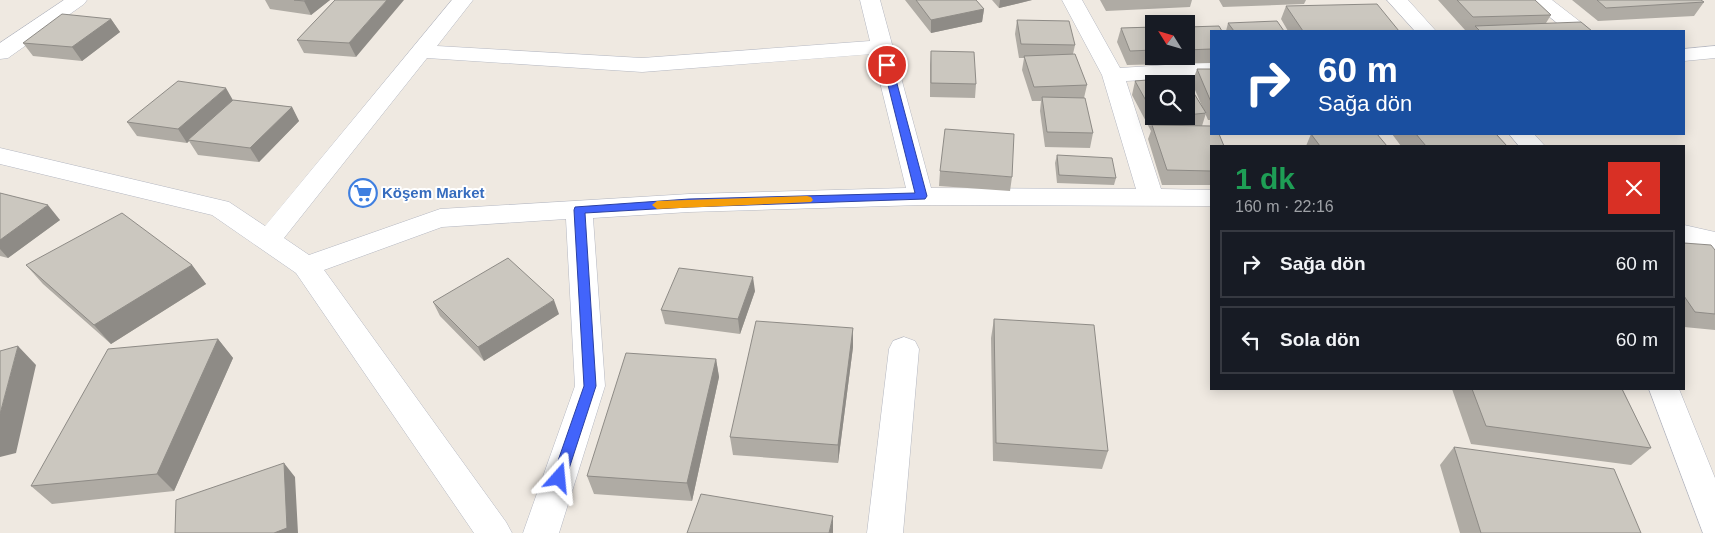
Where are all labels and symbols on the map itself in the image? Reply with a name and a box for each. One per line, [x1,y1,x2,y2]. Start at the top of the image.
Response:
north arrow [1145,15,1195,65]
pin [866,44,908,86]
supermarket icon: Köşem Market [348,178,378,208]
place label: Köşem Market [382,184,485,201]
position arrow [532,451,584,503]

